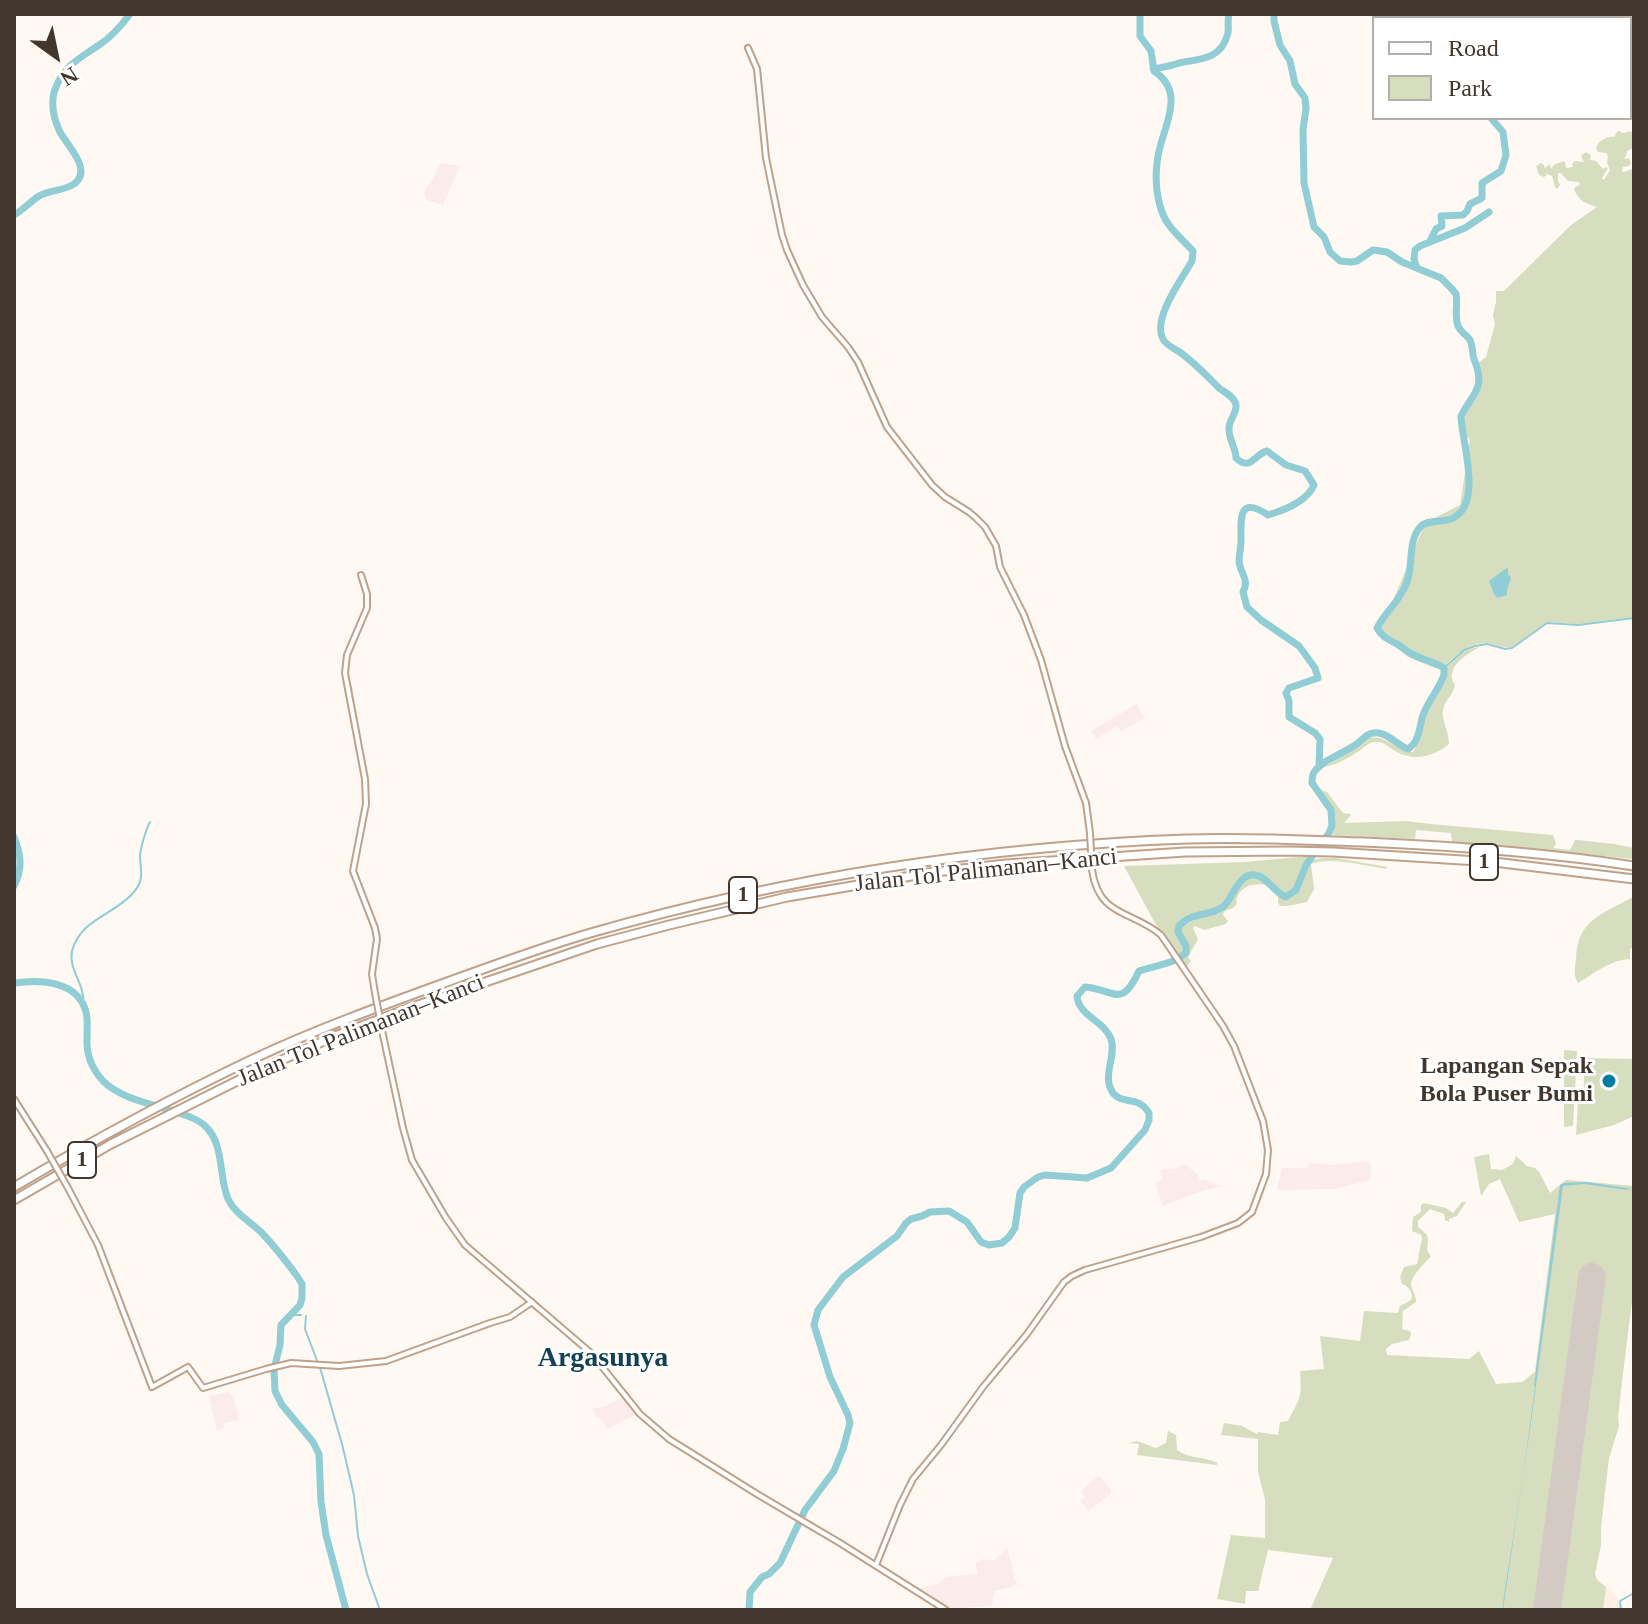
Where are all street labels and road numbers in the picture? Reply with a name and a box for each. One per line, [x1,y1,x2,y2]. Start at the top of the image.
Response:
street label: Jalan Tol Palimanan–Kanci [853,843,1119,899]
road number: 1 [1470,844,1498,880]
road number: 1 [729,877,757,913]
street label: Jalan Tol Palimanan–Kanci [233,968,489,1094]
road number: 1 [68,1142,96,1178]

